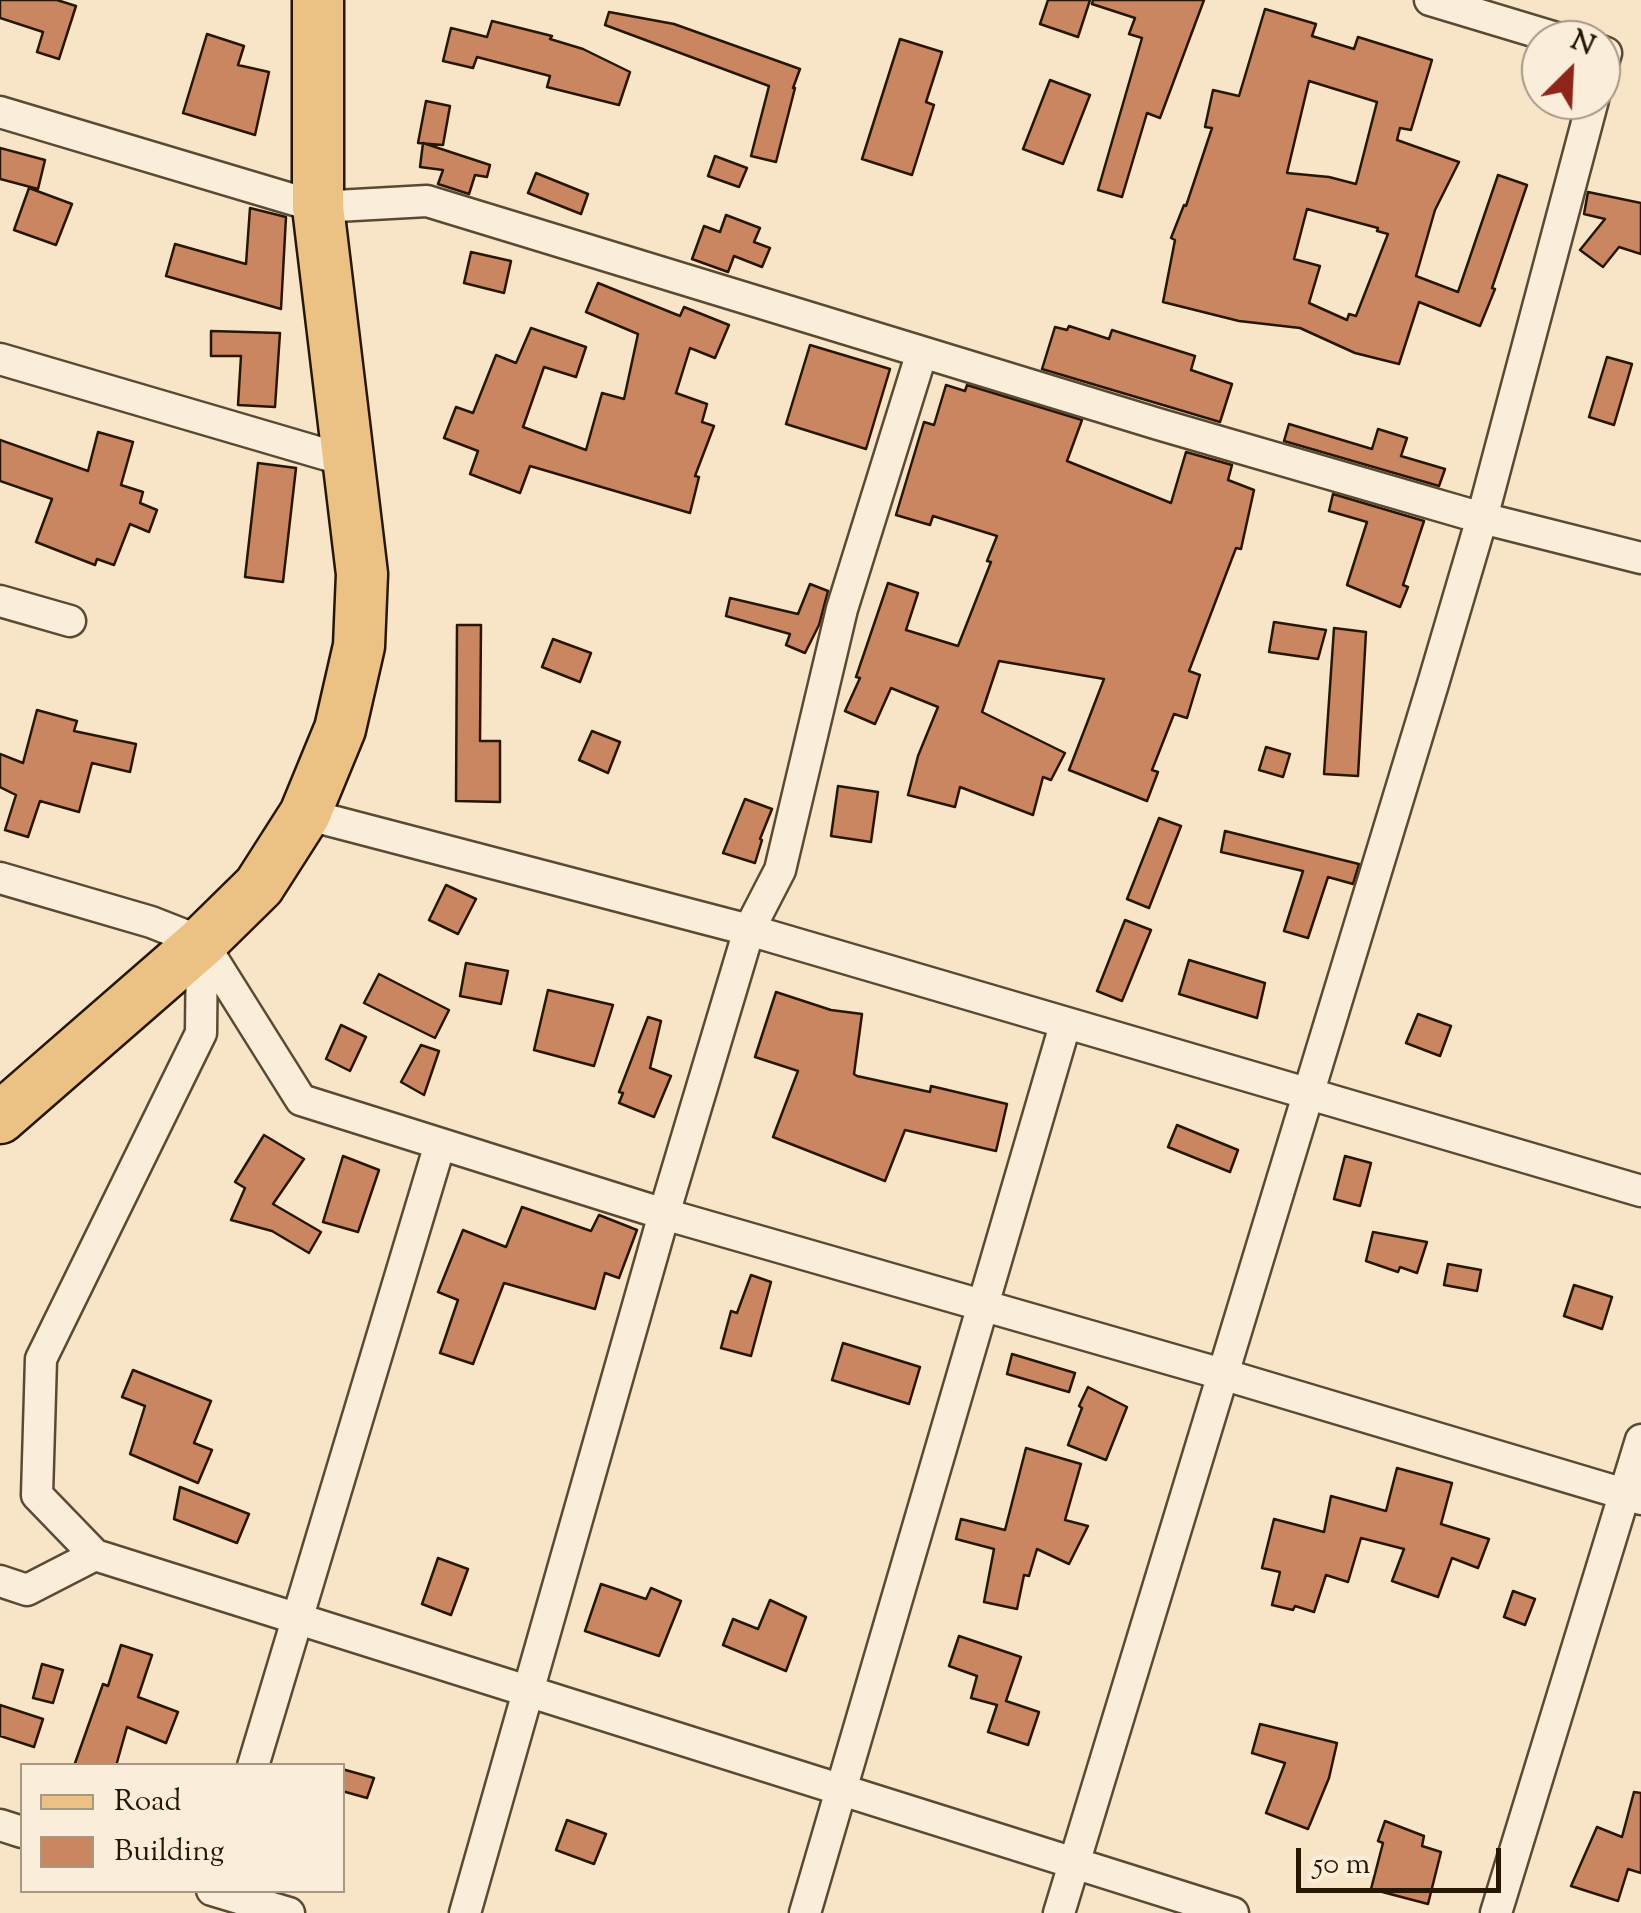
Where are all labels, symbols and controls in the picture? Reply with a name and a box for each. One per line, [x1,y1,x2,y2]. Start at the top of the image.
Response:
north arrow [1521,20,1621,120]
text: N [1564,22,1601,67]
legend [20,1763,345,1893]
text: Road [114,1781,181,1824]
scale bar [1301,1828,1506,1890]
text: Building [114,1831,224,1874]
text: 50 m [1313,1844,1370,1887]

